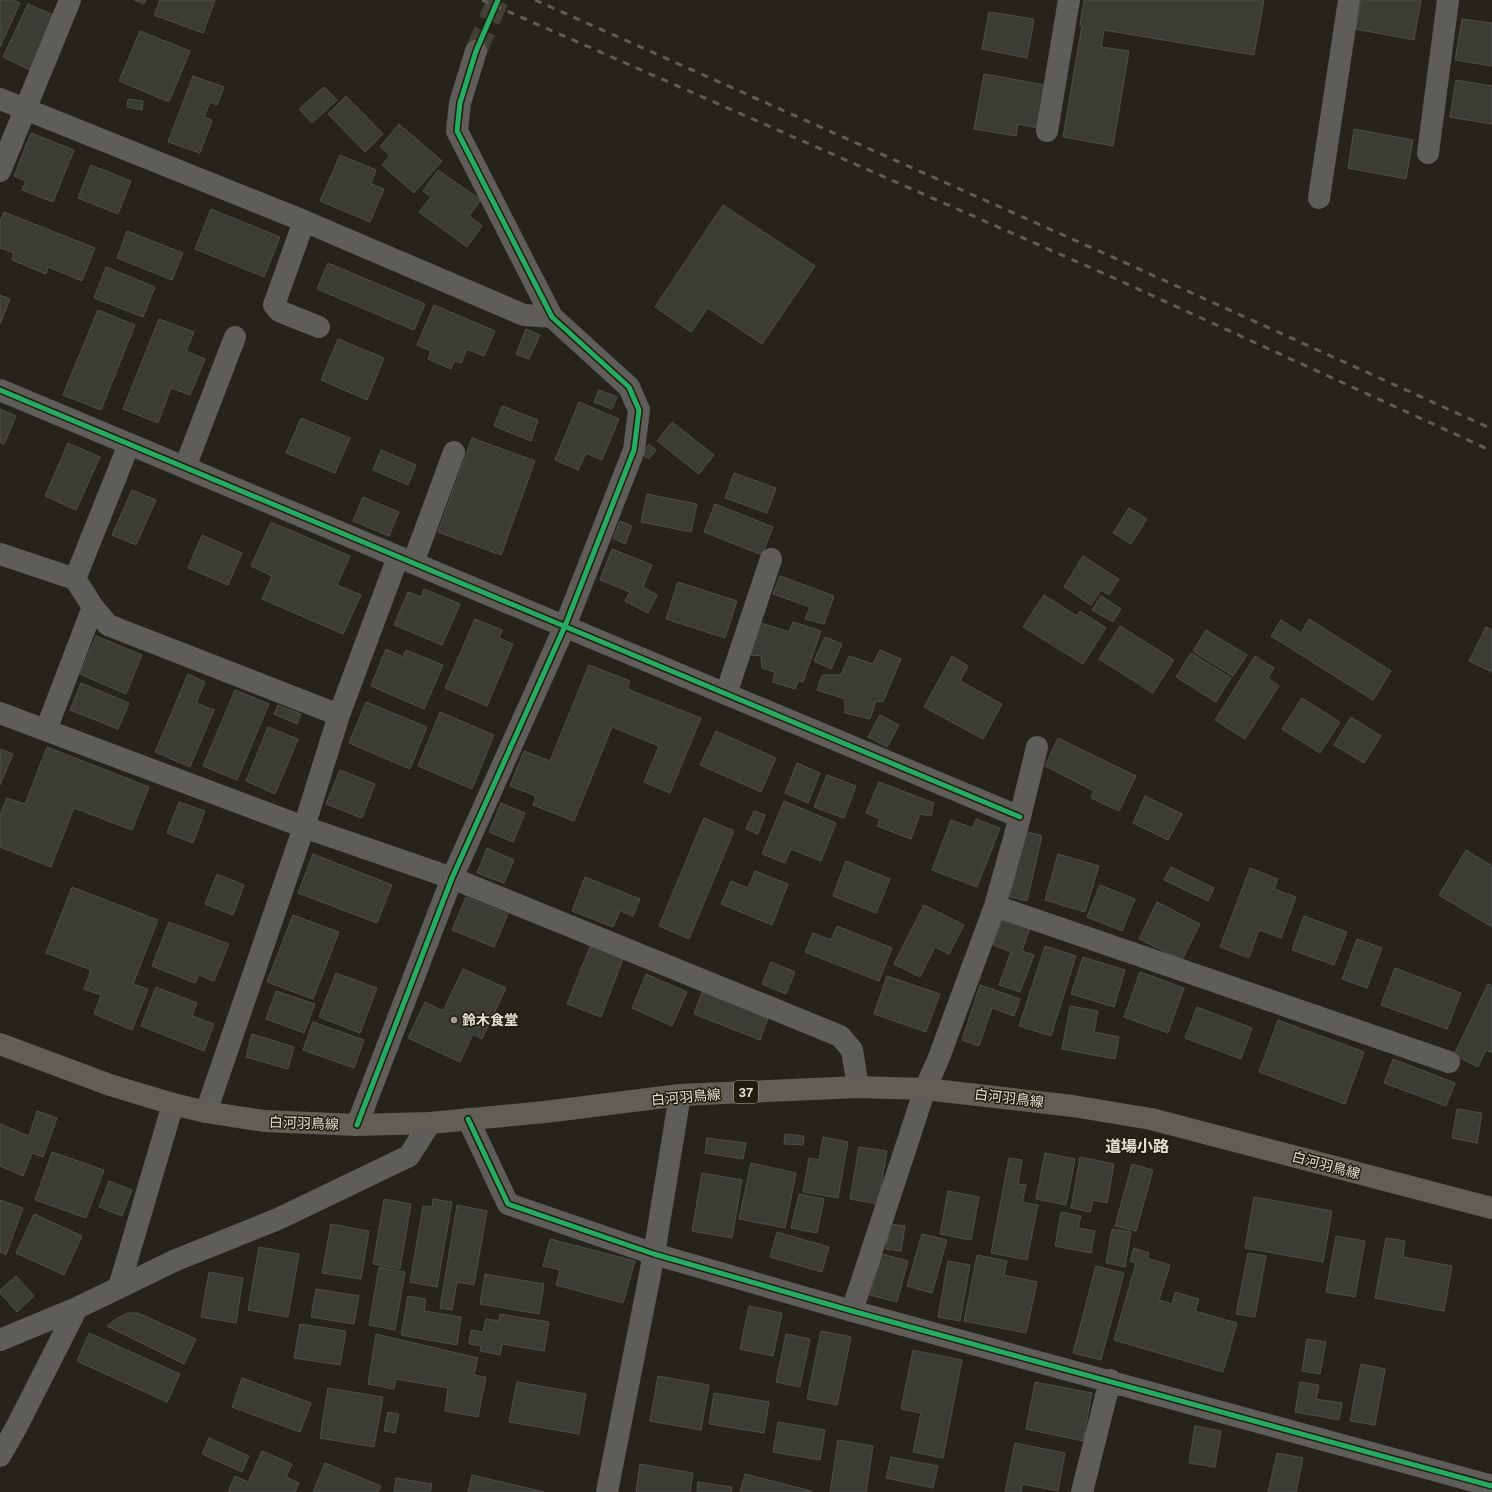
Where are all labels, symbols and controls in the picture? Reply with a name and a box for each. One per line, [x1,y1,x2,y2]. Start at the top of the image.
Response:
place label: 鈴木食堂 [462,1012,518,1028]
marker: 鈴木食堂 [449,1015,459,1025]
road number: 37 [734,1081,758,1103]
street label: 白河羽鳥線 [650,1086,722,1108]
street label: 白河羽鳥線 [973,1086,1045,1110]
street label: 白河羽鳥線 [269,1114,339,1132]
district label: 道場小路 [1105,1138,1169,1155]
street label: 白河羽鳥線 [1290,1148,1362,1182]

